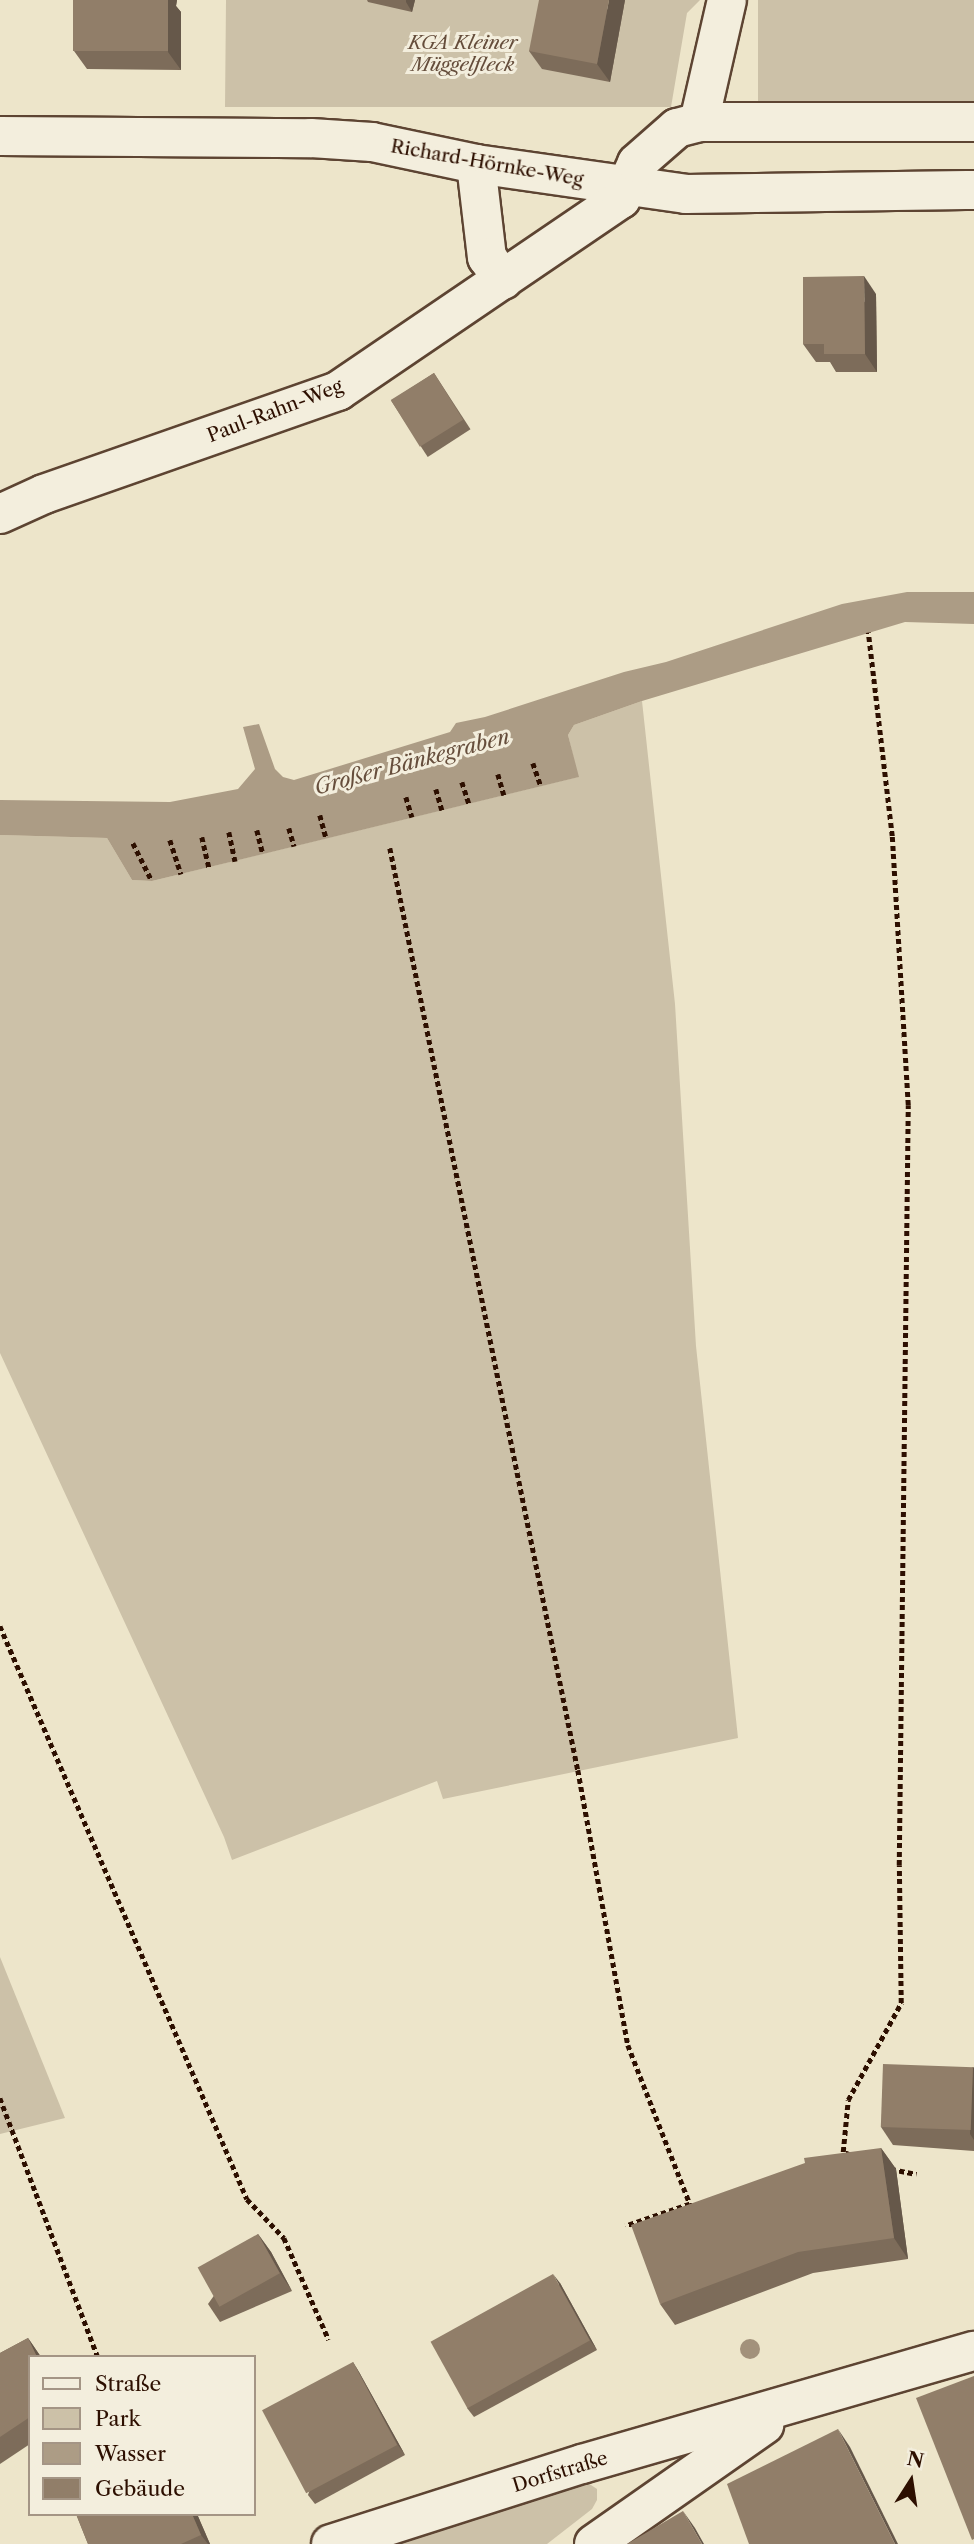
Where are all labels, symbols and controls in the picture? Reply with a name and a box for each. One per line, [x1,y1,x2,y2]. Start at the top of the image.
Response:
park label: KGA Kleiner Müggelfleck [408,32,518,76]
street label: Richard-Hörnke-Weg [389,135,585,191]
street label: Paul-Rahn-Weg [204,375,346,447]
water label: Großer Bänkegraben [312,724,512,800]
legend [28,2355,256,2516]
text: Straße [95,2371,161,2396]
text: Park [95,2406,141,2431]
text: Wasser [95,2441,166,2466]
north arrow [876,2446,946,2516]
street label: Dorfstraße [510,2447,610,2497]
text: N [905,2447,926,2473]
text: Gebäude [95,2476,185,2501]

